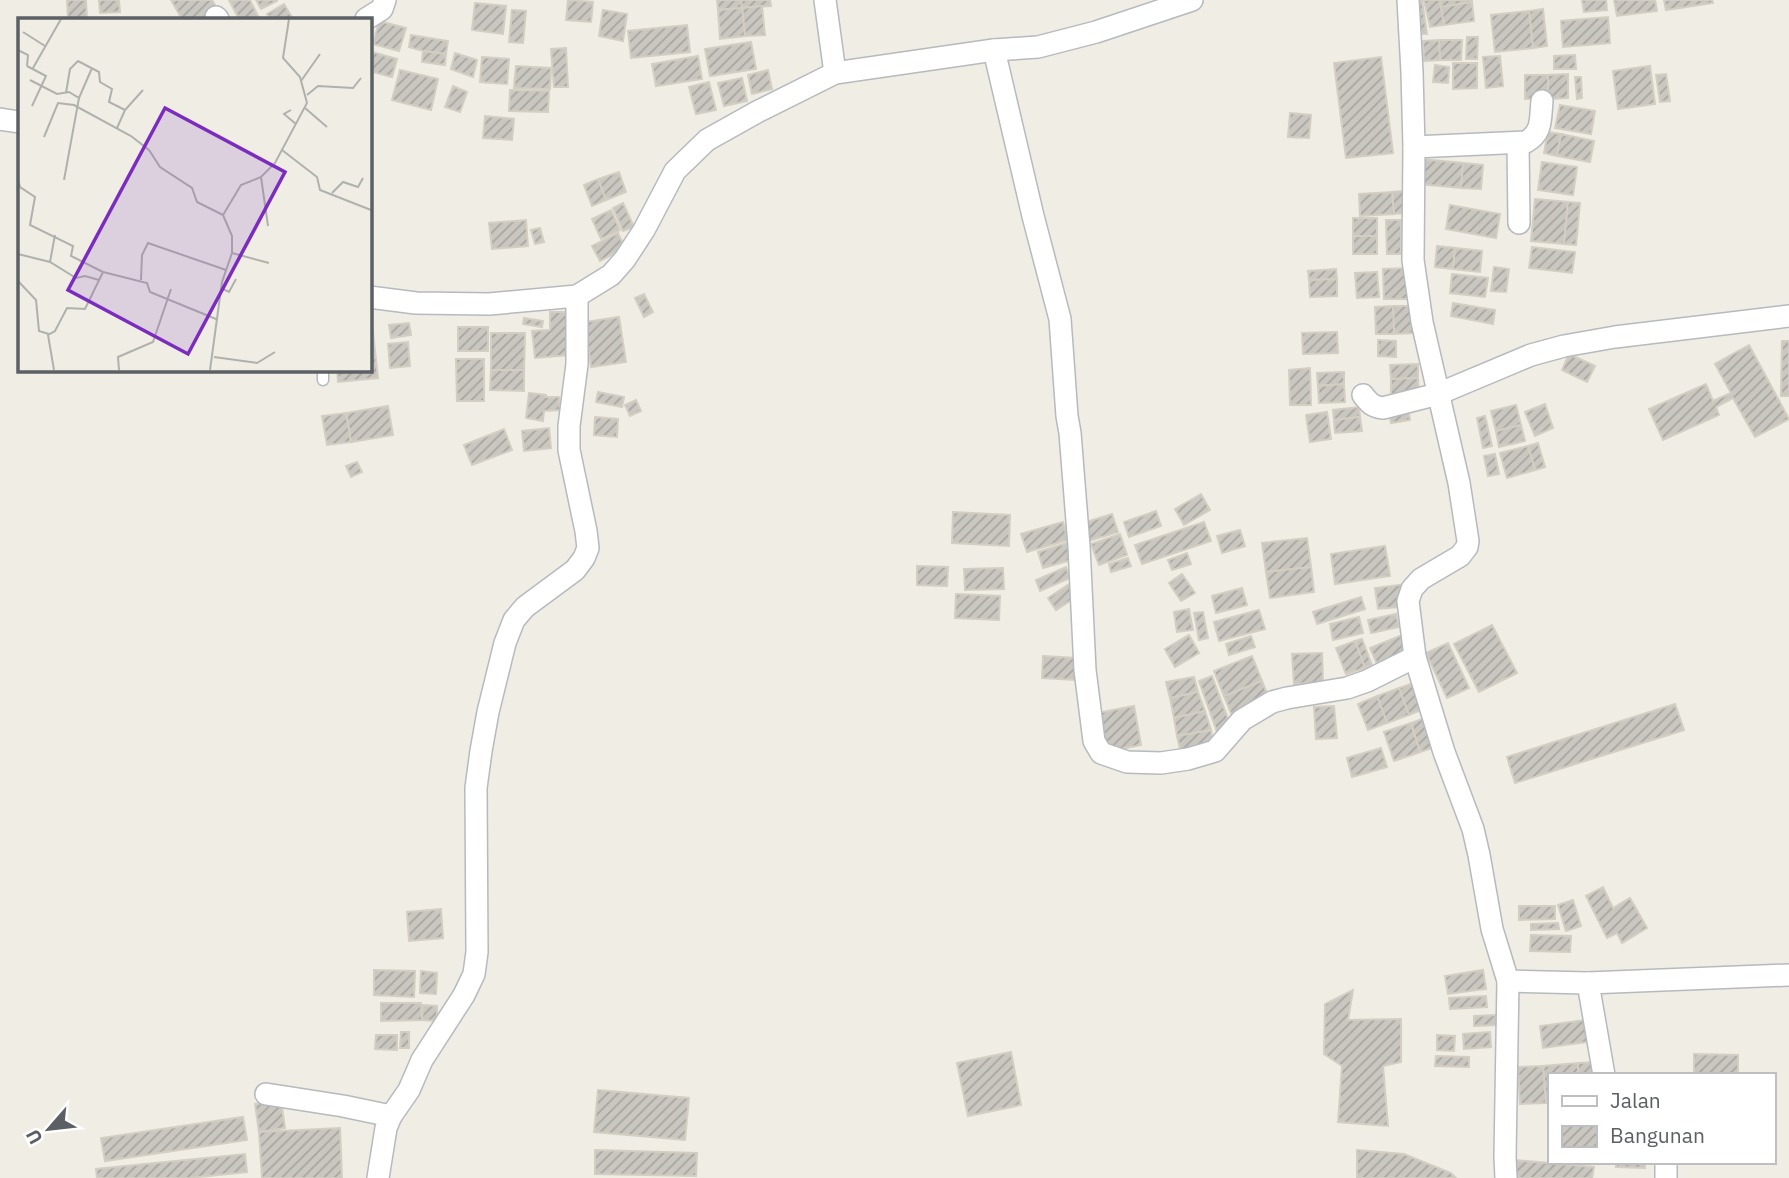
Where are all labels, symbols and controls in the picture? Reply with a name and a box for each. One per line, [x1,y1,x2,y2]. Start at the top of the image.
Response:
inset map [18,18,371,371]
legend [1548,1073,1775,1164]
text: Jalan [1610,1086,1661,1114]
north arrow [14,1094,84,1164]
text: Bangunan [1610,1121,1705,1149]
text: U [20,1126,48,1148]

